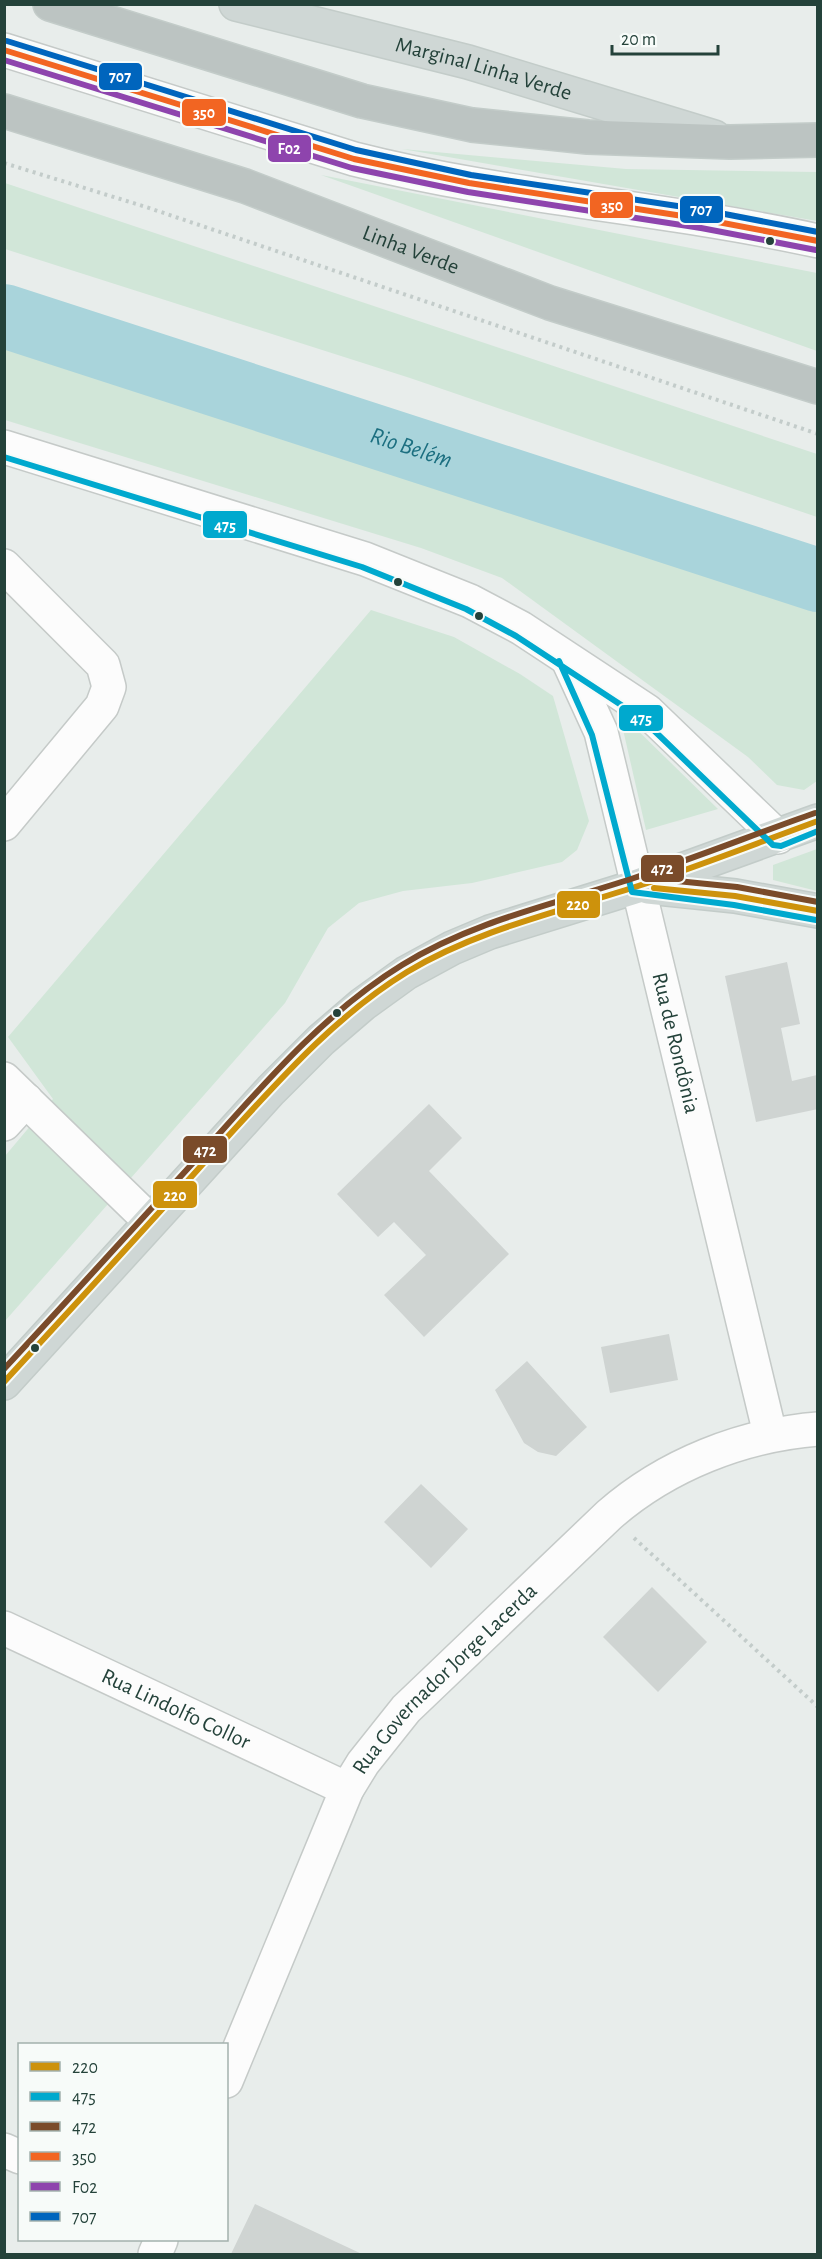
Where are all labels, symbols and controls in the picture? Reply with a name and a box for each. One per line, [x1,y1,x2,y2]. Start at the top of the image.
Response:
scale bar [612,18,718,56]
text: 20 m [621,31,656,49]
street label: Marginal Linha Verde [393,33,574,104]
line badge: 707 [98,62,143,91]
text: 707 [109,69,131,85]
line badge: 350 [181,98,227,127]
text: 350 [193,105,215,121]
line badge: F02 [267,134,312,163]
text: F02 [277,141,301,157]
line badge: 350 [589,191,634,219]
line badge: 707 [679,195,724,224]
text: 350 [601,198,623,214]
text: 707 [690,202,712,218]
street label: Linha Verde [360,221,462,278]
unlabelled marker [764,235,776,247]
water label: Rio Belém [367,424,455,473]
line badge: 475 [202,510,248,539]
text: 475 [214,518,236,534]
unlabelled marker [392,576,404,588]
unlabelled marker [473,610,485,622]
line badge: 475 [618,704,664,732]
text: 475 [630,711,652,727]
line badge: 472 [640,854,685,883]
text: 472 [651,861,674,877]
line badge: 220 [556,890,601,919]
text: 220 [566,897,590,913]
street label: Rua de Rondônia [648,970,703,1116]
unlabelled marker [331,1007,343,1019]
line badge: 472 [182,1135,228,1164]
text: 472 [194,1143,217,1159]
line badge: 220 [152,1180,198,1209]
text: 220 [163,1188,187,1204]
unlabelled marker [29,1342,41,1354]
street label: Rua Governador Jorge Lacerda [348,1579,541,1778]
street label: Rua Lindolfo Collor [98,1664,254,1753]
legend [18,2043,228,2241]
text: 220 [72,2059,98,2077]
text: 475 [72,2089,96,2107]
text: 472 [72,2119,96,2137]
text: 350 [72,2149,96,2167]
text: F02 [72,2179,98,2197]
text: 707 [72,2209,97,2227]

